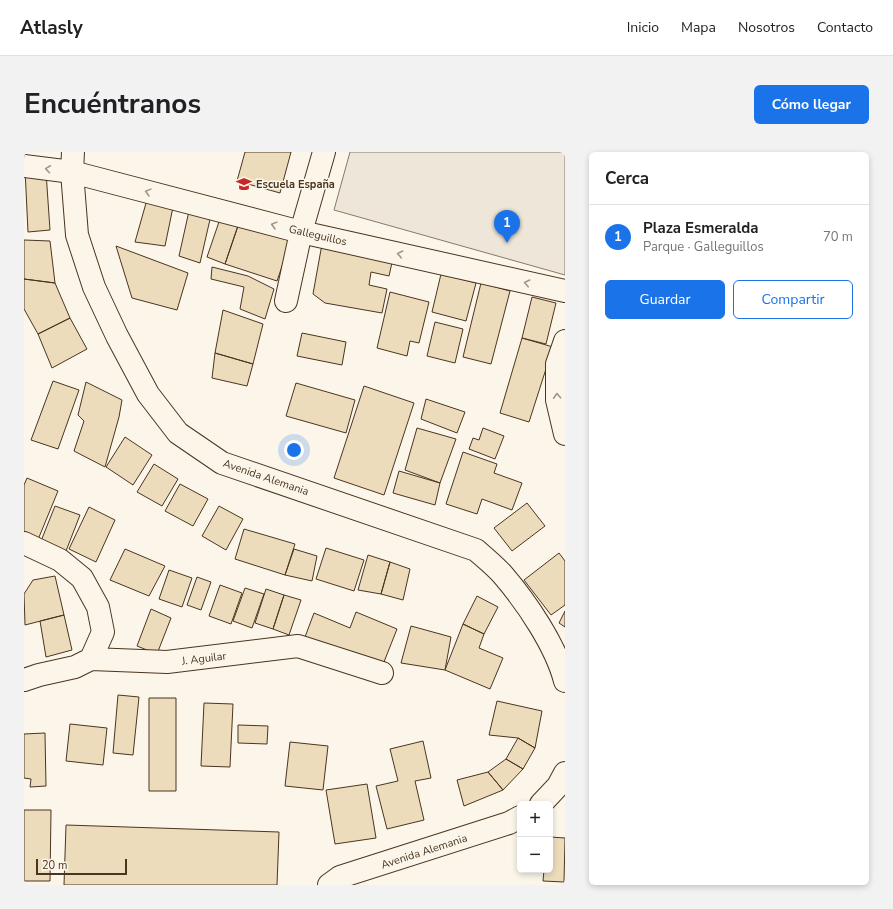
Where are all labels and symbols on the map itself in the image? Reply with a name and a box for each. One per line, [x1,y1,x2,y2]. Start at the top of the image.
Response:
one-way arrow [45,165,51,174]
school or university icon: Escuela España [235,175,253,193]
place label: Escuela España [256,177,335,192]
one-way arrow [144,188,151,197]
pin: 1 [494,210,520,243]
one-way arrow [270,221,277,230]
street label: Galleguillos [287,222,348,249]
one-way arrow [397,251,403,259]
one-way arrow [524,279,530,287]
one-way arrow [553,393,562,399]
your location [284,440,304,460]
street label: Avenida Alemania [221,456,311,499]
street label: J. Aguilar [180,648,227,669]
street label: Avenida Alemania [379,830,469,873]
scale bar [36,857,127,876]

